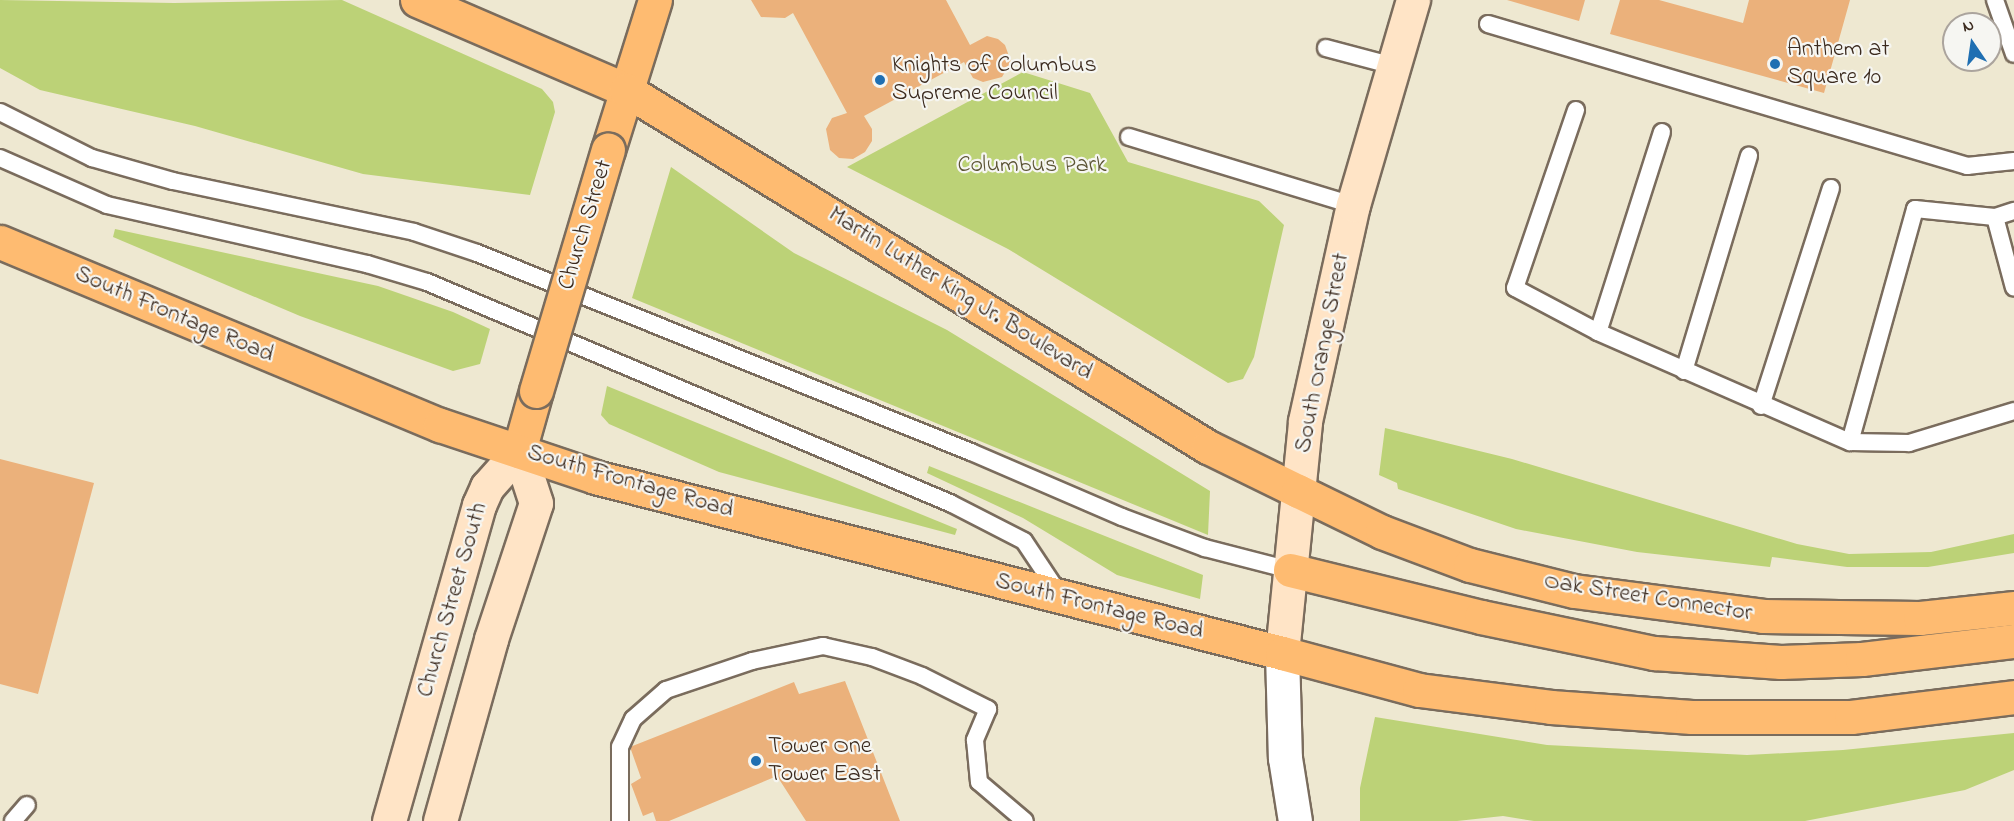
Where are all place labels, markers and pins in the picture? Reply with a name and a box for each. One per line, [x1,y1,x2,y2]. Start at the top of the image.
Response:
place label: Anthem at Square 10 [1787,36,1889,92]
place label: Knights of Columbus Supreme Council [892,52,1097,108]
marker: Anthem at Square 10 [1768,57,1782,71]
marker: Knights of Columbus Supreme Council [873,73,887,87]
place label: Tower One Tower East [768,733,881,789]
marker: Tower One Tower East [749,754,763,768]

